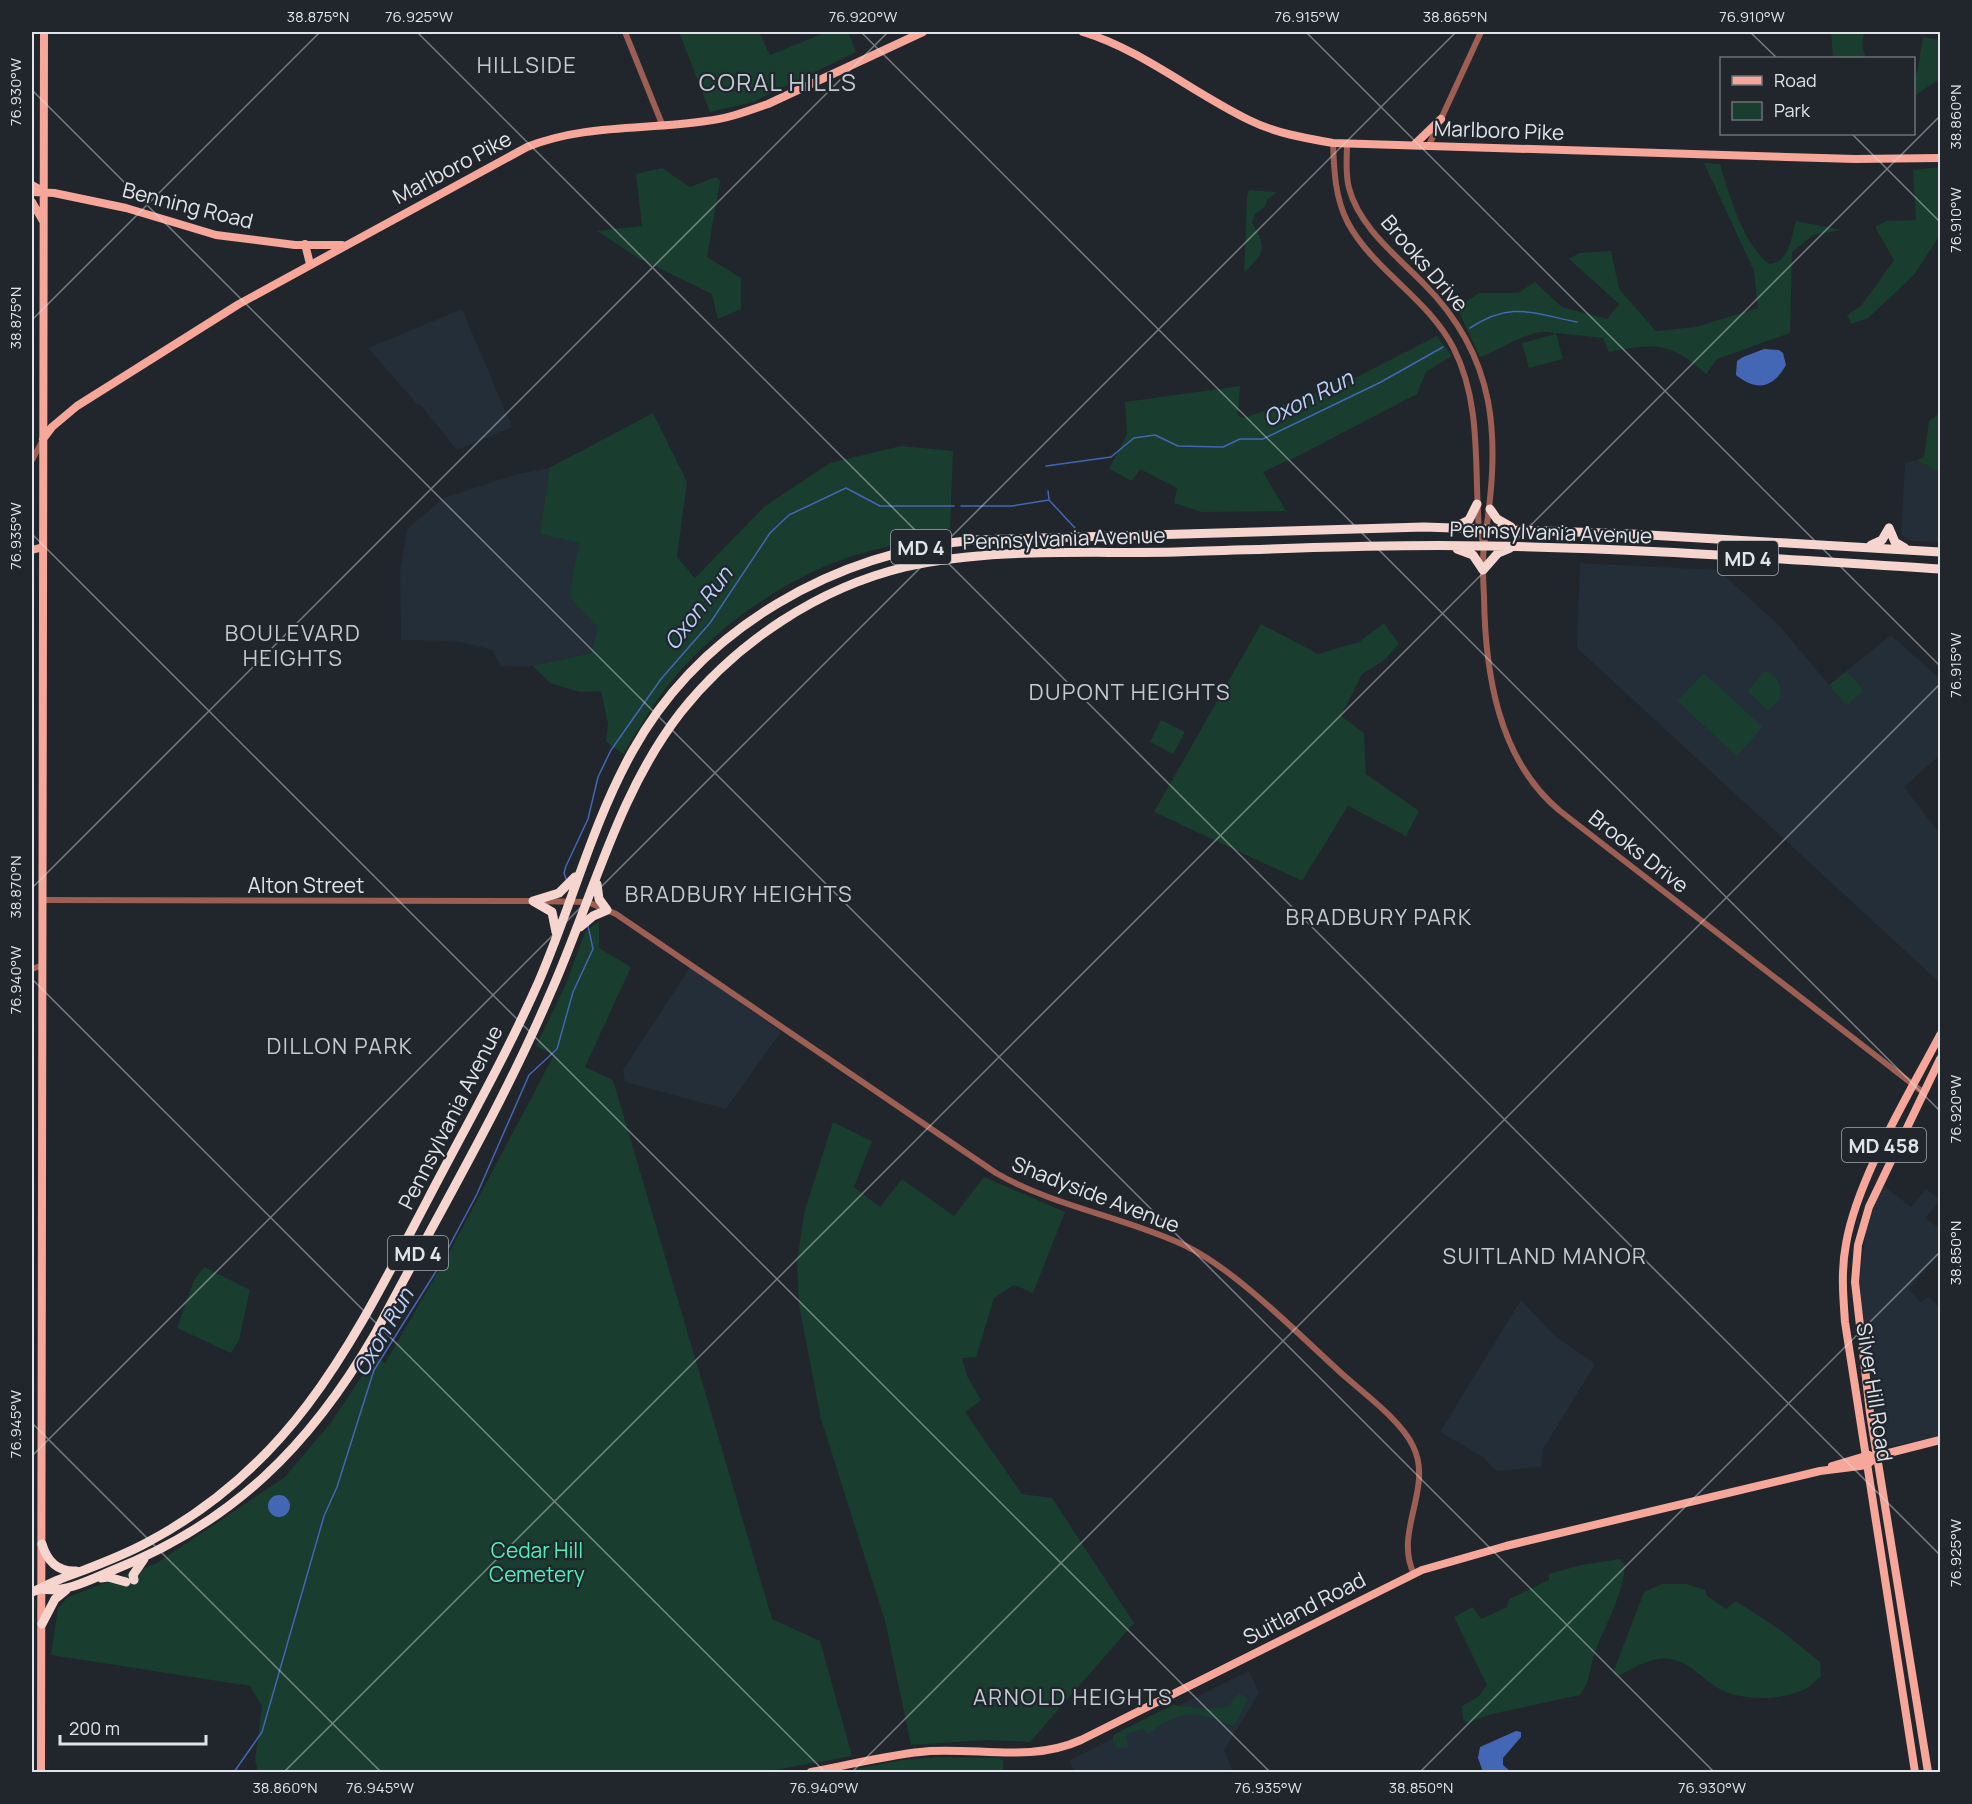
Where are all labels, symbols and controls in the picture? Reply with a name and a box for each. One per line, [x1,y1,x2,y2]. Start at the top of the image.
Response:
text: 38.875°N [287,6,349,27]
text: 76.925°W [385,6,453,27]
text: 76.920°W [829,6,897,27]
text: 76.915°W [1274,6,1340,27]
text: 38.865°N [1423,6,1487,27]
text: 76.910°W [1719,6,1785,27]
district label: HILLSIDE [477,50,577,80]
legend [1720,57,1915,135]
text: 76.930°W [5,58,26,126]
district label: CORAL HILLS [699,65,857,98]
text: Road [1774,68,1817,92]
text: 38.860°N [1945,85,1966,150]
text: Park [1774,98,1811,122]
street label: Marlboro Pike [1433,114,1565,146]
street label: Marlboro Pike [388,124,516,210]
street label: Benning Road [120,175,256,235]
text: 76.910°W [1945,187,1966,253]
street label: Brooks Drive [1375,209,1475,317]
text: 38.875°N [5,287,26,349]
water label: Oxon Run [1258,362,1359,433]
text: 76.935°W [5,502,26,570]
street label: Pennsylvania Avenue [1449,514,1653,550]
street label: Pennsylvania Avenue [962,520,1166,556]
road number: MD 4 [891,530,951,564]
road number: MD 4 [1718,541,1778,575]
water label: Oxon Run [657,559,740,656]
district label: BOULEVARD HEIGHTS [225,618,361,673]
text: 76.915°W [1945,632,1966,698]
district label: DUPONT HEIGHTS [1029,677,1231,707]
street label: Brooks Drive [1583,803,1695,899]
text: 38.870°N [5,855,26,919]
street label: Alton Street [248,871,364,899]
district label: BRADBURY HEIGHTS [625,879,853,909]
district label: BRADBURY PARK [1286,902,1472,932]
text: 76.940°W [5,946,26,1014]
street label: Pennsylvania Avenue [391,1020,509,1214]
district label: DILLON PARK [267,1031,413,1061]
text: 76.920°W [1945,1075,1966,1143]
road number: MD 458 [1842,1128,1926,1162]
street label: Shadyside Avenue [1008,1149,1184,1239]
text: 38.850°N [1945,1221,1966,1285]
road number: MD 4 [388,1236,448,1270]
district label: SUITLAND MANOR [1443,1241,1647,1271]
water label: Oxon Run [346,1282,421,1382]
street label: Silver Hill Road [1850,1321,1900,1463]
text: 76.945°W [5,1390,26,1458]
text: 76.925°W [1945,1519,1966,1587]
park label: Cedar Hill Cemetery [489,1536,585,1588]
street label: Suitland Road [1238,1565,1370,1651]
district label: ARNOLD HEIGHTS [973,1682,1173,1712]
scale bar [60,1708,206,1746]
text: 200 m [69,1716,120,1740]
text: 38.860°N [253,1777,318,1798]
text: 76.945°W [346,1777,414,1798]
text: 76.940°W [790,1777,858,1798]
text: 76.935°W [1234,1777,1302,1798]
text: 38.850°N [1389,1777,1453,1798]
text: 76.930°W [1678,1777,1746,1798]

